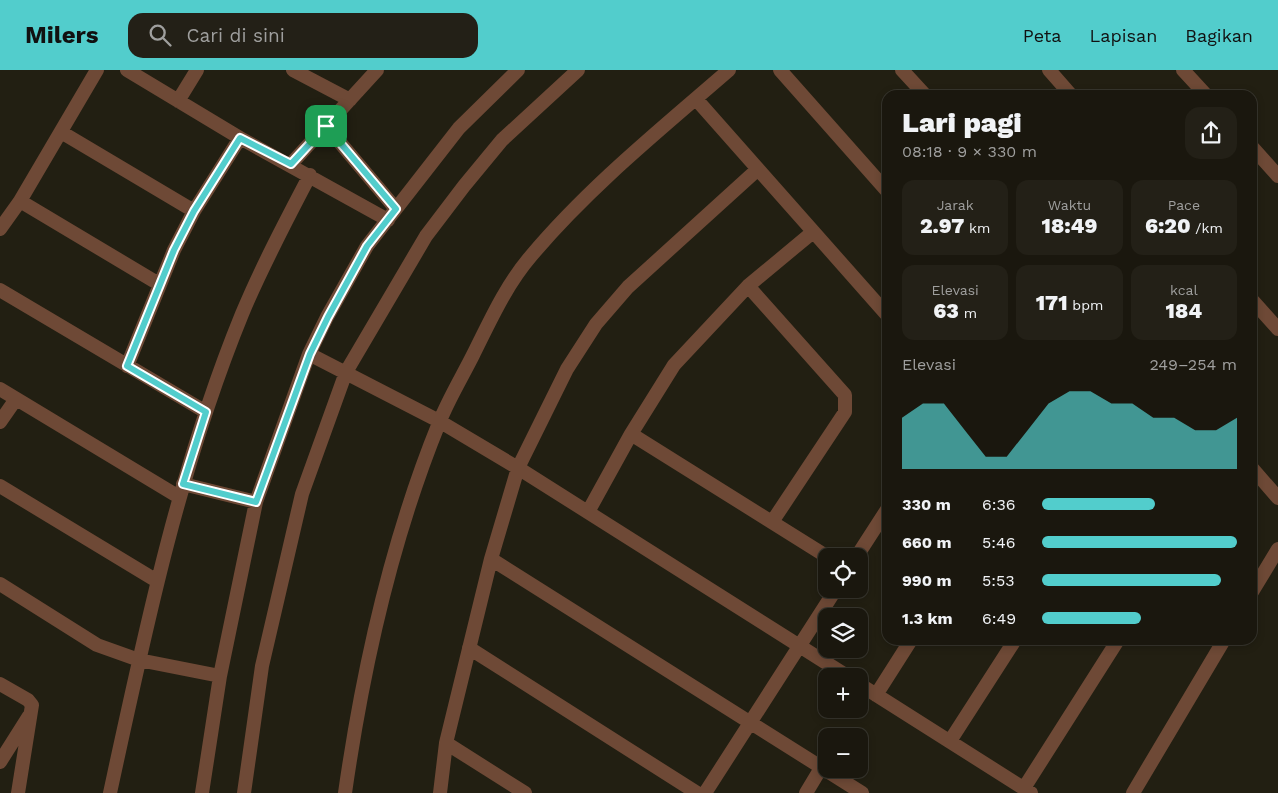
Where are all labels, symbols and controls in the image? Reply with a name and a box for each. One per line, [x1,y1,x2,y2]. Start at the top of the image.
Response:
search box [128,13,478,58]
text: Milers [25,21,98,49]
icon: search [146,21,174,49]
text: Cari di sini [186,24,285,47]
text: Peta [1023,25,1061,46]
text: Lapisan [1089,25,1157,46]
text: Bagikan [1185,25,1253,46]
pin [305,105,347,147]
text: Lari pagi [902,106,1022,139]
button: share [1185,107,1237,159]
icon: arrive [312,112,340,140]
text: 08:18 · 9 × 330 m [902,142,1037,161]
text: Jarak [937,197,974,213]
text: Waktu [1048,197,1091,213]
text: Pace [1168,197,1200,213]
text: 2.97 [920,213,964,238]
text: 18:49 [1042,213,1097,238]
text: 6:20 [1145,213,1191,238]
text: km [964,220,990,236]
text: /km [1191,220,1223,236]
text: Elevasi [932,282,979,298]
text: kcal [1170,282,1198,298]
text: 171 [1036,290,1068,315]
text: bpm [1068,297,1103,313]
text: 63 [933,298,959,323]
text: 184 [1166,298,1202,323]
text: m [959,305,977,321]
text: Elevasi [902,355,956,374]
text: 249–254 m [1149,355,1237,374]
text: 330 m [902,495,951,514]
text: 6:36 [982,495,1016,514]
text: 660 m [902,533,952,552]
text: 5:46 [982,533,1016,552]
map controls [818,548,868,778]
button: locate [818,548,868,598]
text: 990 m [902,571,952,590]
text: 5:53 [982,571,1015,590]
button: layers [818,608,868,658]
text: 1.3 km [902,609,953,628]
text: 6:49 [982,609,1016,628]
button: + [818,668,868,718]
button: − [818,728,868,778]

